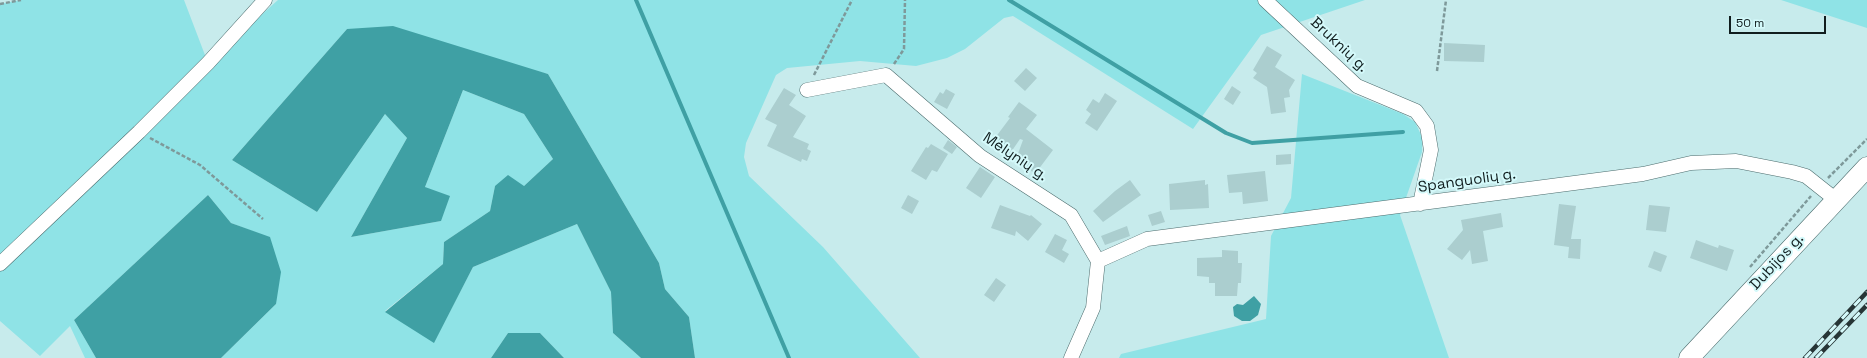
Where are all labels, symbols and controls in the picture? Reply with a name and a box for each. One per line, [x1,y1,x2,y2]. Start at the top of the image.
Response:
scale bar [1731,8,1828,34]
street label: Bruknių g. [1306,14,1372,76]
text: 50 m [1736,15,1764,31]
street label: Mėlynių g. [979,129,1051,185]
street label: Spanguolių g. [1417,165,1517,197]
street label: Dubijos g. [1746,230,1808,294]

